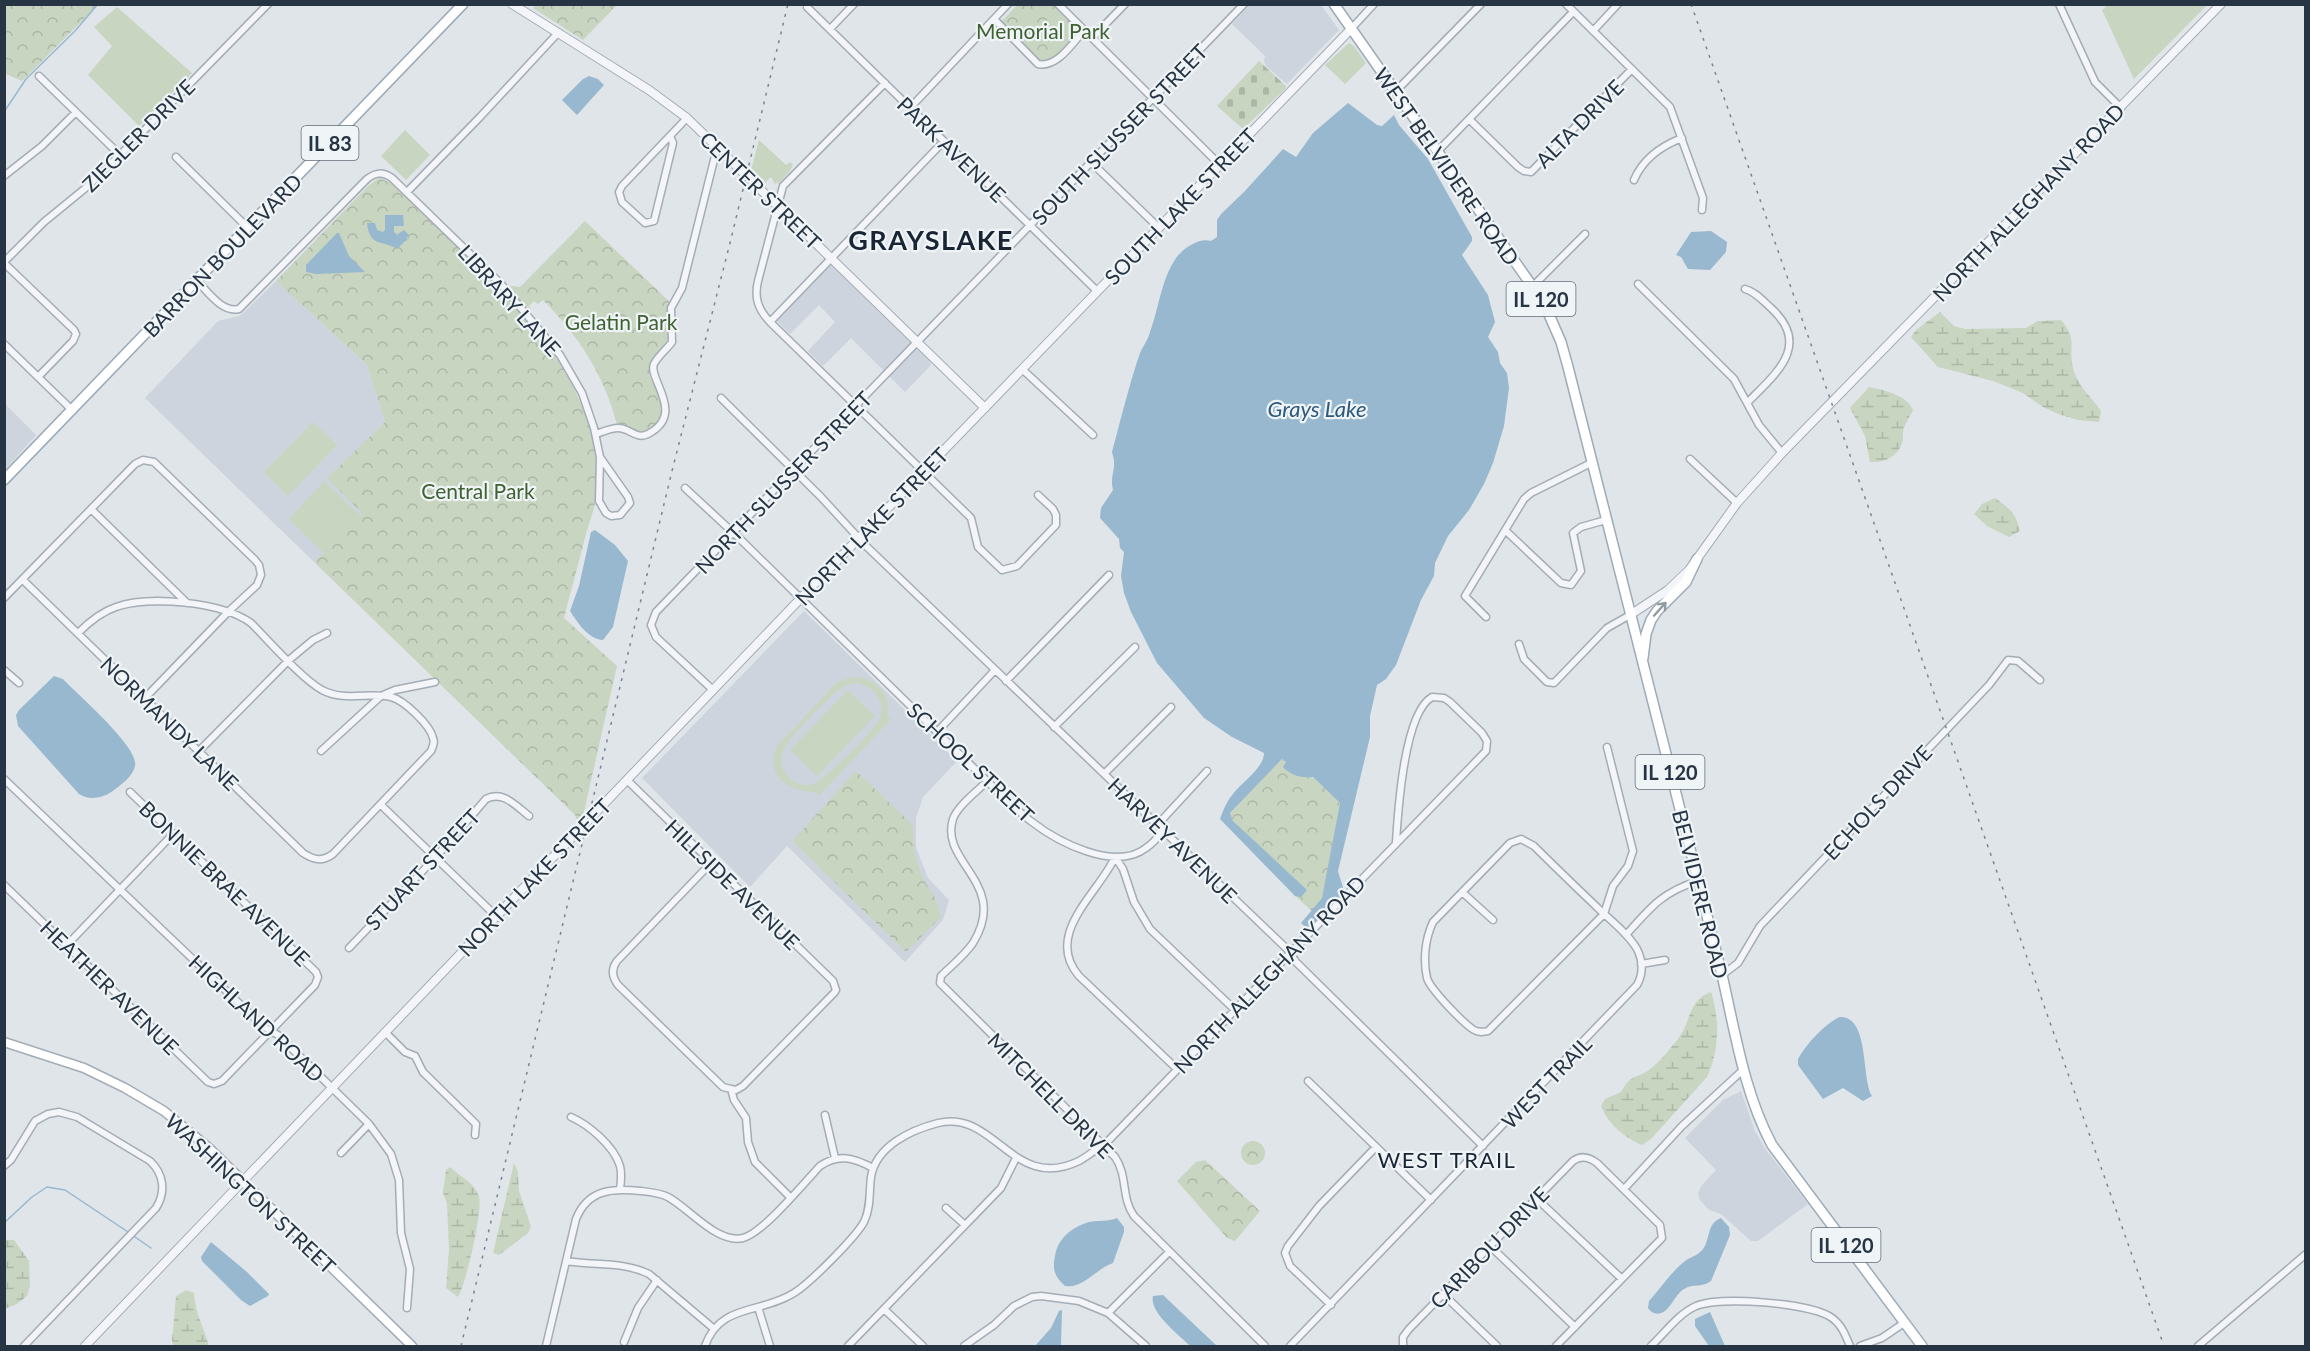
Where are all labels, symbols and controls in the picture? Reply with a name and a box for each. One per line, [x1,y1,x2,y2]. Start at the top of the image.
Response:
park label: Memorial Park [976,18,1110,43]
street label: SOUTH SLUSSER STREET [1026,38,1212,230]
street label: WEST BELVIDERE ROAD [1369,62,1525,270]
street label: ZIEGLER DRIVE [77,74,199,196]
street label: ALTA DRIVE [1530,74,1628,172]
street label: PARK AVENUE [893,91,1011,207]
street label: NORTH ALLEGHANY ROAD [1927,98,2129,306]
street label: SOUTH LAKE STREET [1099,122,1261,289]
road number: IL 83 [302,126,358,160]
street label: CENTER STREET [695,126,827,255]
street label: BARRON BOULEVARD [138,168,306,342]
district label: GRAYSLAKE [848,223,1014,256]
street label: LIBRARY LANE [454,239,566,361]
road number: IL 120 [1506,282,1576,316]
park label: Gelatin Park [565,309,678,334]
street label: NORTH SLUSSER STREET [689,385,877,578]
water label: Grays Lake [1268,395,1366,422]
street label: NORTH LAKE STREET [789,442,953,610]
park label: Central Park [421,478,535,503]
one-way arrow [1653,602,1667,617]
street label: NORMANDY LANE [96,651,244,795]
street label: SCHOOL STREET [902,697,1040,828]
street label: ECHOLS DRIVE [1818,740,1936,864]
road number: IL 120 [1636,755,1704,789]
street label: HARVEY AVENUE [1103,772,1243,908]
street label: NORTH LAKE STREET [452,793,616,961]
street label: BONNIE BRAE AVENUE [135,795,315,971]
street label: STUART STREET [359,803,485,935]
street label: BELVIDERE ROAD [1668,807,1734,981]
street label: HILLSIDE AVENUE [661,814,805,954]
street label: NORTH ALLEGHANY ROAD [1168,870,1370,1078]
street label: HEATHER AVENUE [36,915,184,1059]
street label: HIGHLAND ROAD [184,949,330,1087]
street label: MITCHELL DRIVE [983,1027,1119,1163]
street label: WEST TRAIL [1496,1031,1596,1133]
street label: WASHINGTON STREET [161,1108,342,1279]
district label: WEST TRAIL [1378,1146,1516,1173]
street label: CARIBOU DRIVE [1424,1181,1554,1313]
road number: IL 120 [1812,1228,1880,1262]

